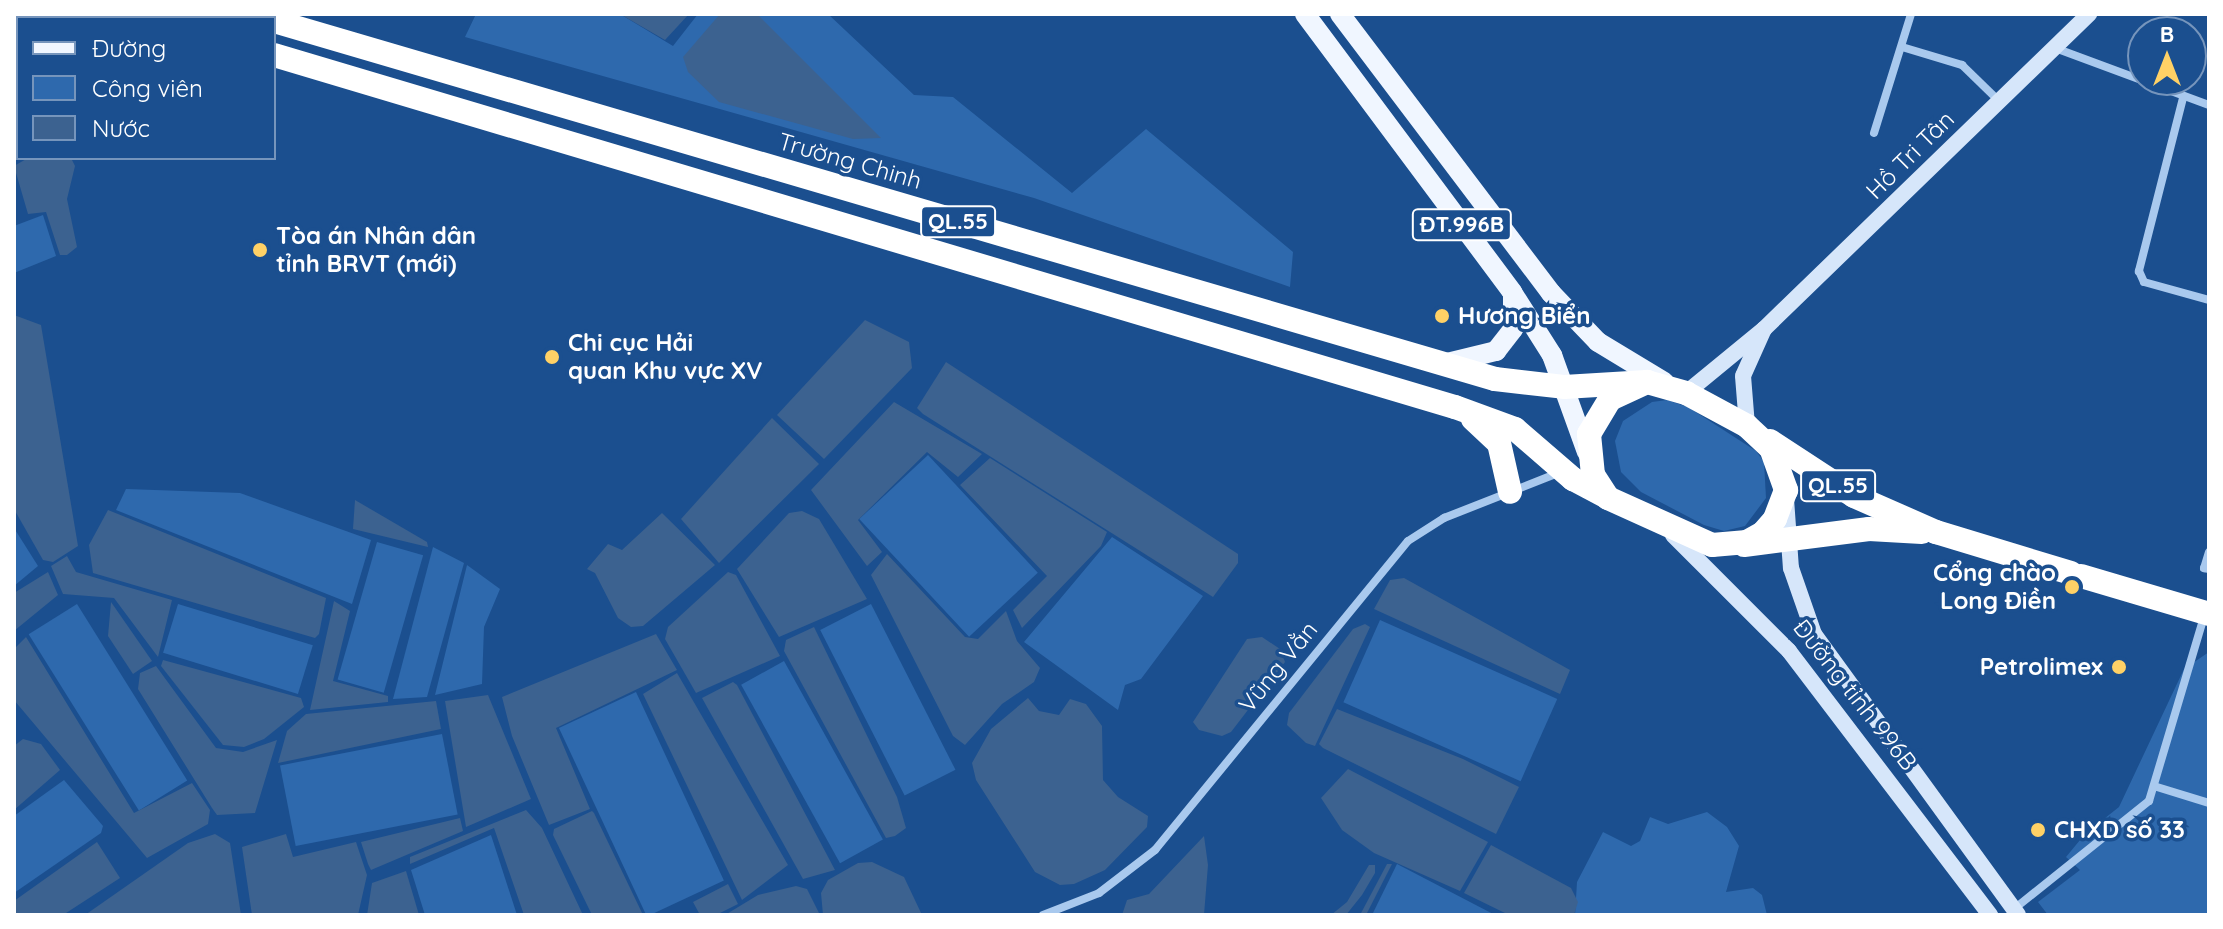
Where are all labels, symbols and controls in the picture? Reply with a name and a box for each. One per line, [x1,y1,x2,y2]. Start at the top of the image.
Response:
legend [16,16,276,160]
north arrow [2127,16,2207,96]
text: B [2160,20,2174,48]
text: Đường [92,33,166,63]
text: Công viên [92,73,203,103]
street label: Hồ Tri Tân [1860,105,1960,205]
text: Nước [92,113,150,143]
street label: Trường Chinh [775,127,925,195]
road number: QL.55 [920,204,996,240]
road number: ĐT.996B [1410,207,1514,243]
place label: Tòa án Nhân dân tỉnh BRVT (mới) [276,222,476,278]
marker: Tòa án Nhân dân tỉnh BRVT (mới) [251,241,269,259]
place label: Hương Biển [1458,302,1591,330]
marker: Hương Biển [1433,307,1451,325]
place label: Chi cục Hải quan Khu vực XV [568,329,763,385]
marker: Chi cục Hải quan Khu vực XV [543,348,561,366]
road number: QL.55 [1800,468,1876,504]
place label: Cổng chào Long Điền [1933,559,2056,615]
marker: Cổng chào Long Điền [2063,578,2081,596]
street label: Đường tỉnh 996B [1787,614,1923,776]
street label: Vũng Vằn [1233,616,1323,718]
place label: Petrolimex [1980,653,2103,681]
marker: Petrolimex [2110,658,2128,676]
place label: CHXD số 33 [2054,816,2185,844]
marker: CHXD số 33 [2029,821,2047,839]

